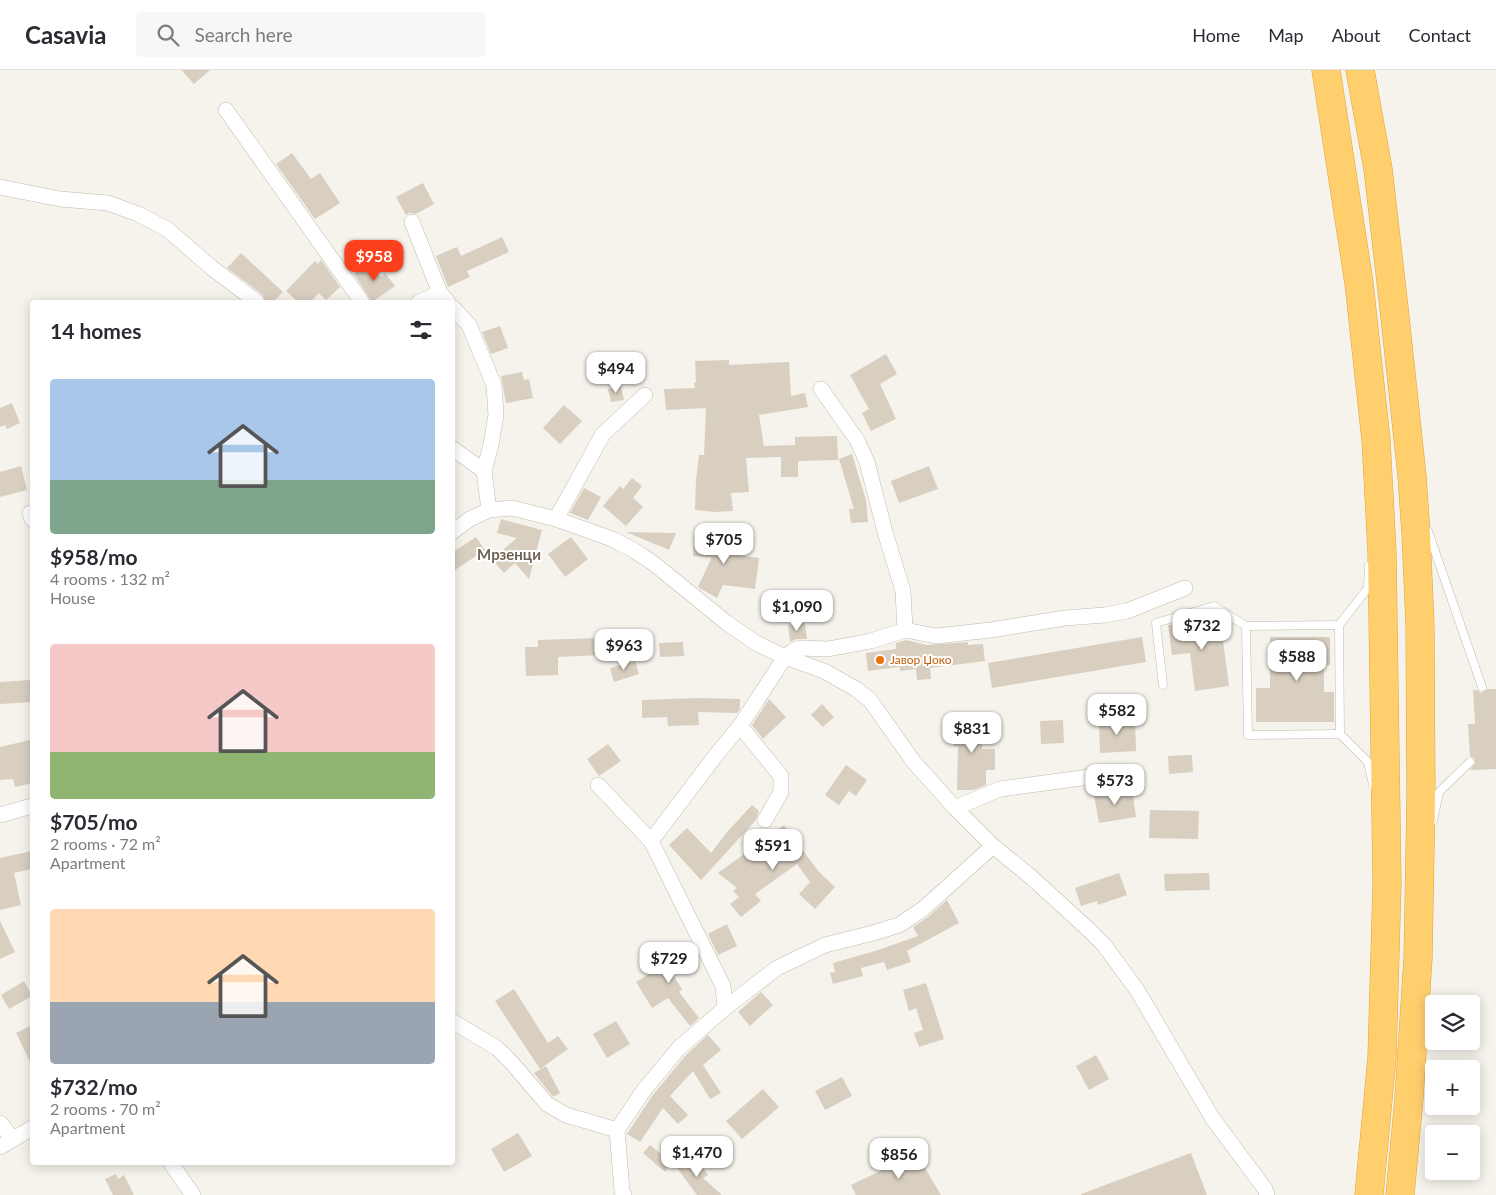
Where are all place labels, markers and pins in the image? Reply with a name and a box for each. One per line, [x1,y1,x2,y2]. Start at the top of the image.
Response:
pin: $958 [344,240,404,282]
pin: $494 [586,352,646,394]
pin: $705 [694,522,754,565]
pin: $1,090 [756,590,838,632]
pin: $732 [1172,608,1232,651]
pin: $963 [594,628,654,671]
pin: $588 [1267,640,1327,682]
place label: Јавор Џоко [890,652,952,667]
marker: Јавор Џоко [874,654,886,666]
pin: $582 [1087,694,1147,736]
pin: $831 [942,712,1002,754]
pin: $573 [1085,764,1145,806]
pin: $591 [743,828,803,871]
pin: $729 [639,942,699,984]
pin: $1,470 [656,1136,738,1178]
pin: $856 [869,1138,929,1180]

